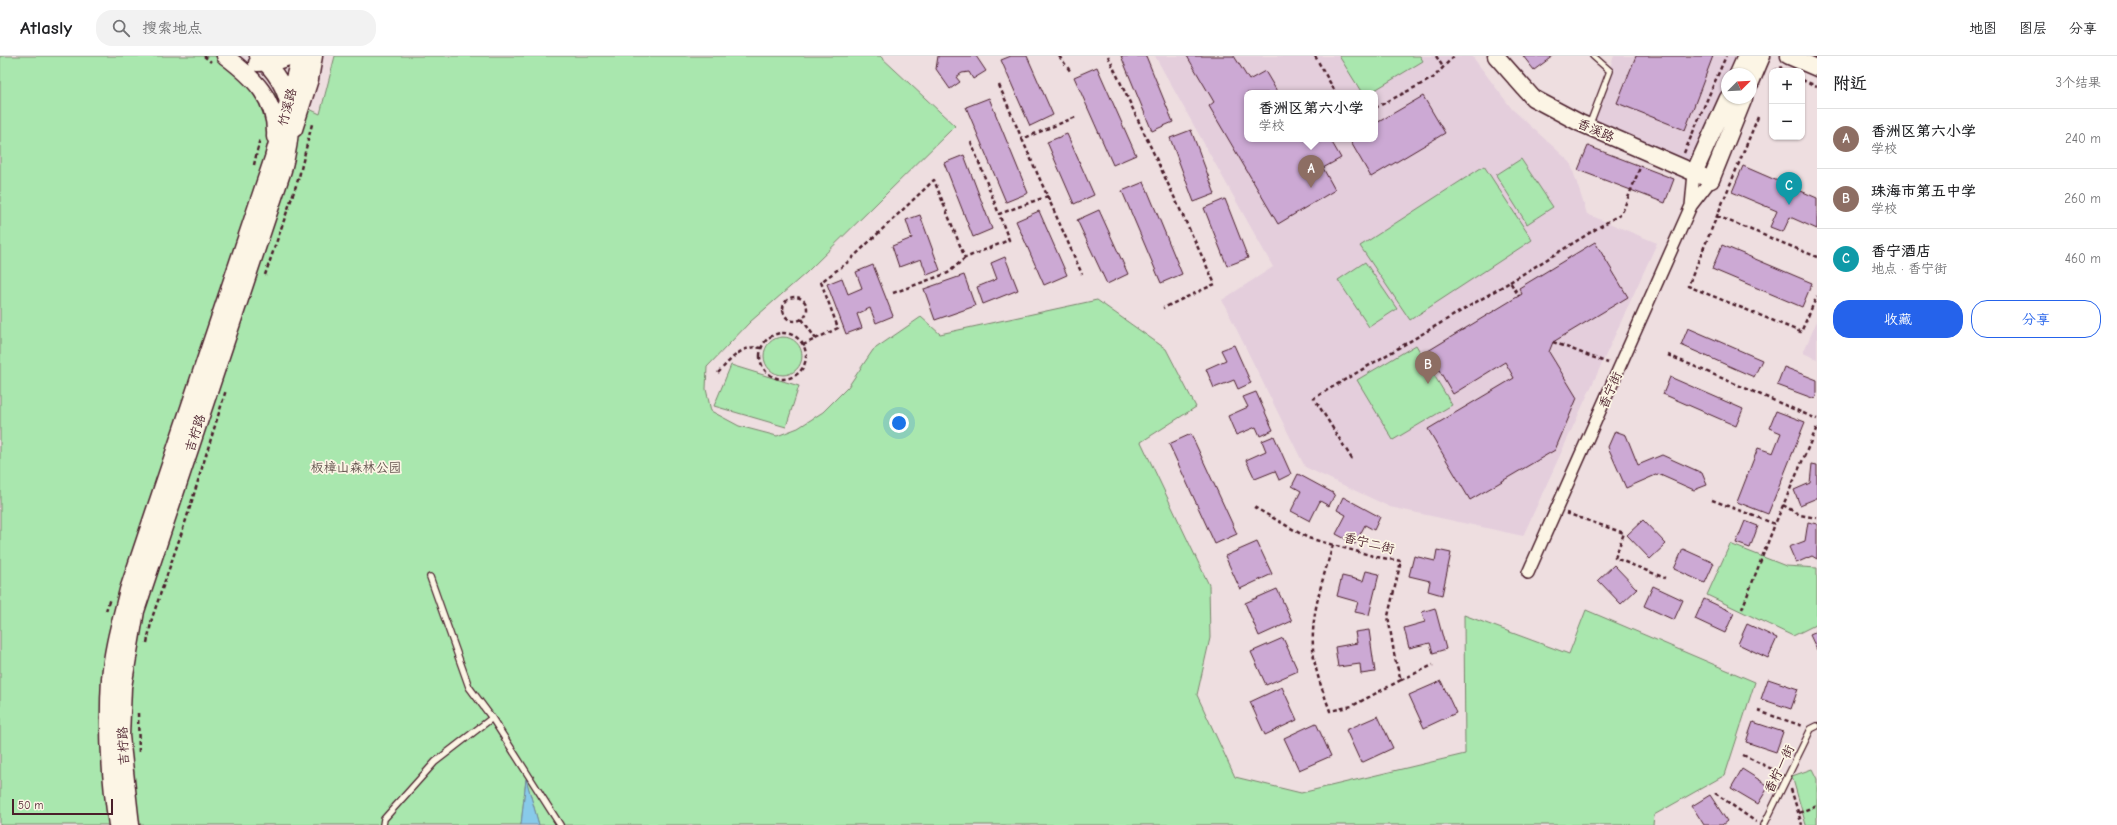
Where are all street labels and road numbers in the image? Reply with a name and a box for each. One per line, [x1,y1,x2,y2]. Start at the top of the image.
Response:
street label: 竹溪路 [275,86,299,128]
street label: 香溪路 [1575,115,1617,145]
street label: 香宁街 [1595,369,1625,411]
street label: 吉柠路 [182,412,208,454]
street label: 香宁二街 [1342,529,1396,557]
street label: 吉柠路 [114,726,132,766]
street label: 香柠一街 [1761,742,1797,796]

